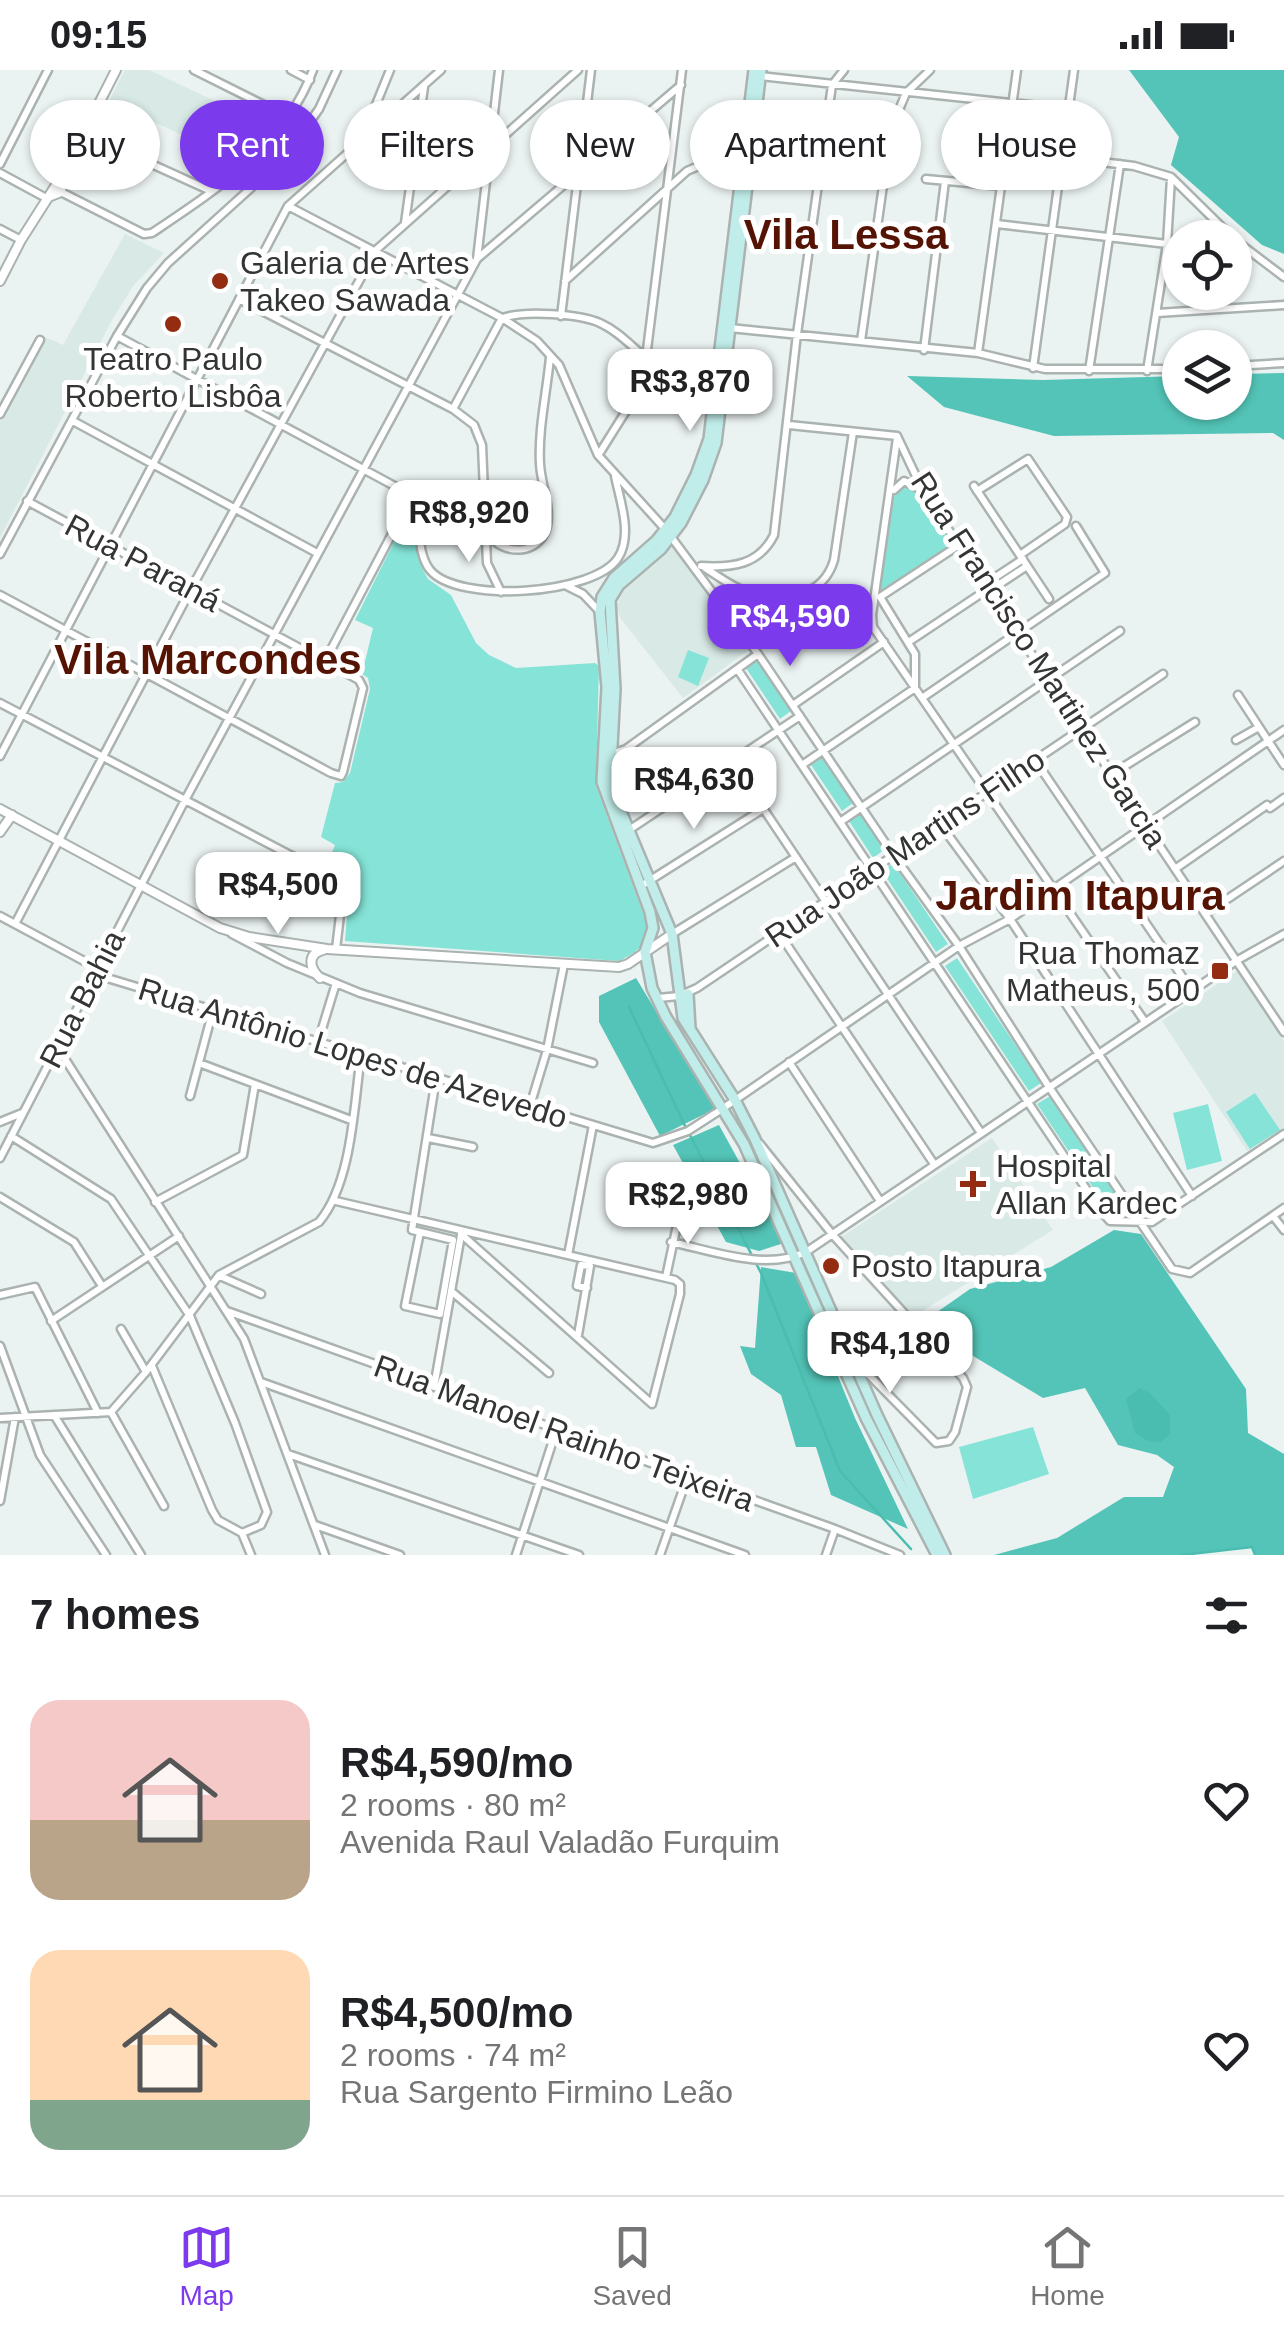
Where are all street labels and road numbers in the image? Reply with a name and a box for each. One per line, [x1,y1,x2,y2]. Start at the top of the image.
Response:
street label: Rua Francisco Martinez Garcia [904,465,1174,855]
street label: Rua Paraná [59,507,227,619]
street label: Rua João Martins Filho [759,741,1051,955]
street label: Rua Bahia [32,924,132,1074]
street label: Rua Antônio Lopes de Azevedo [134,971,572,1135]
street label: Rua Manoel Rainho Teixeira [369,1347,759,1519]

